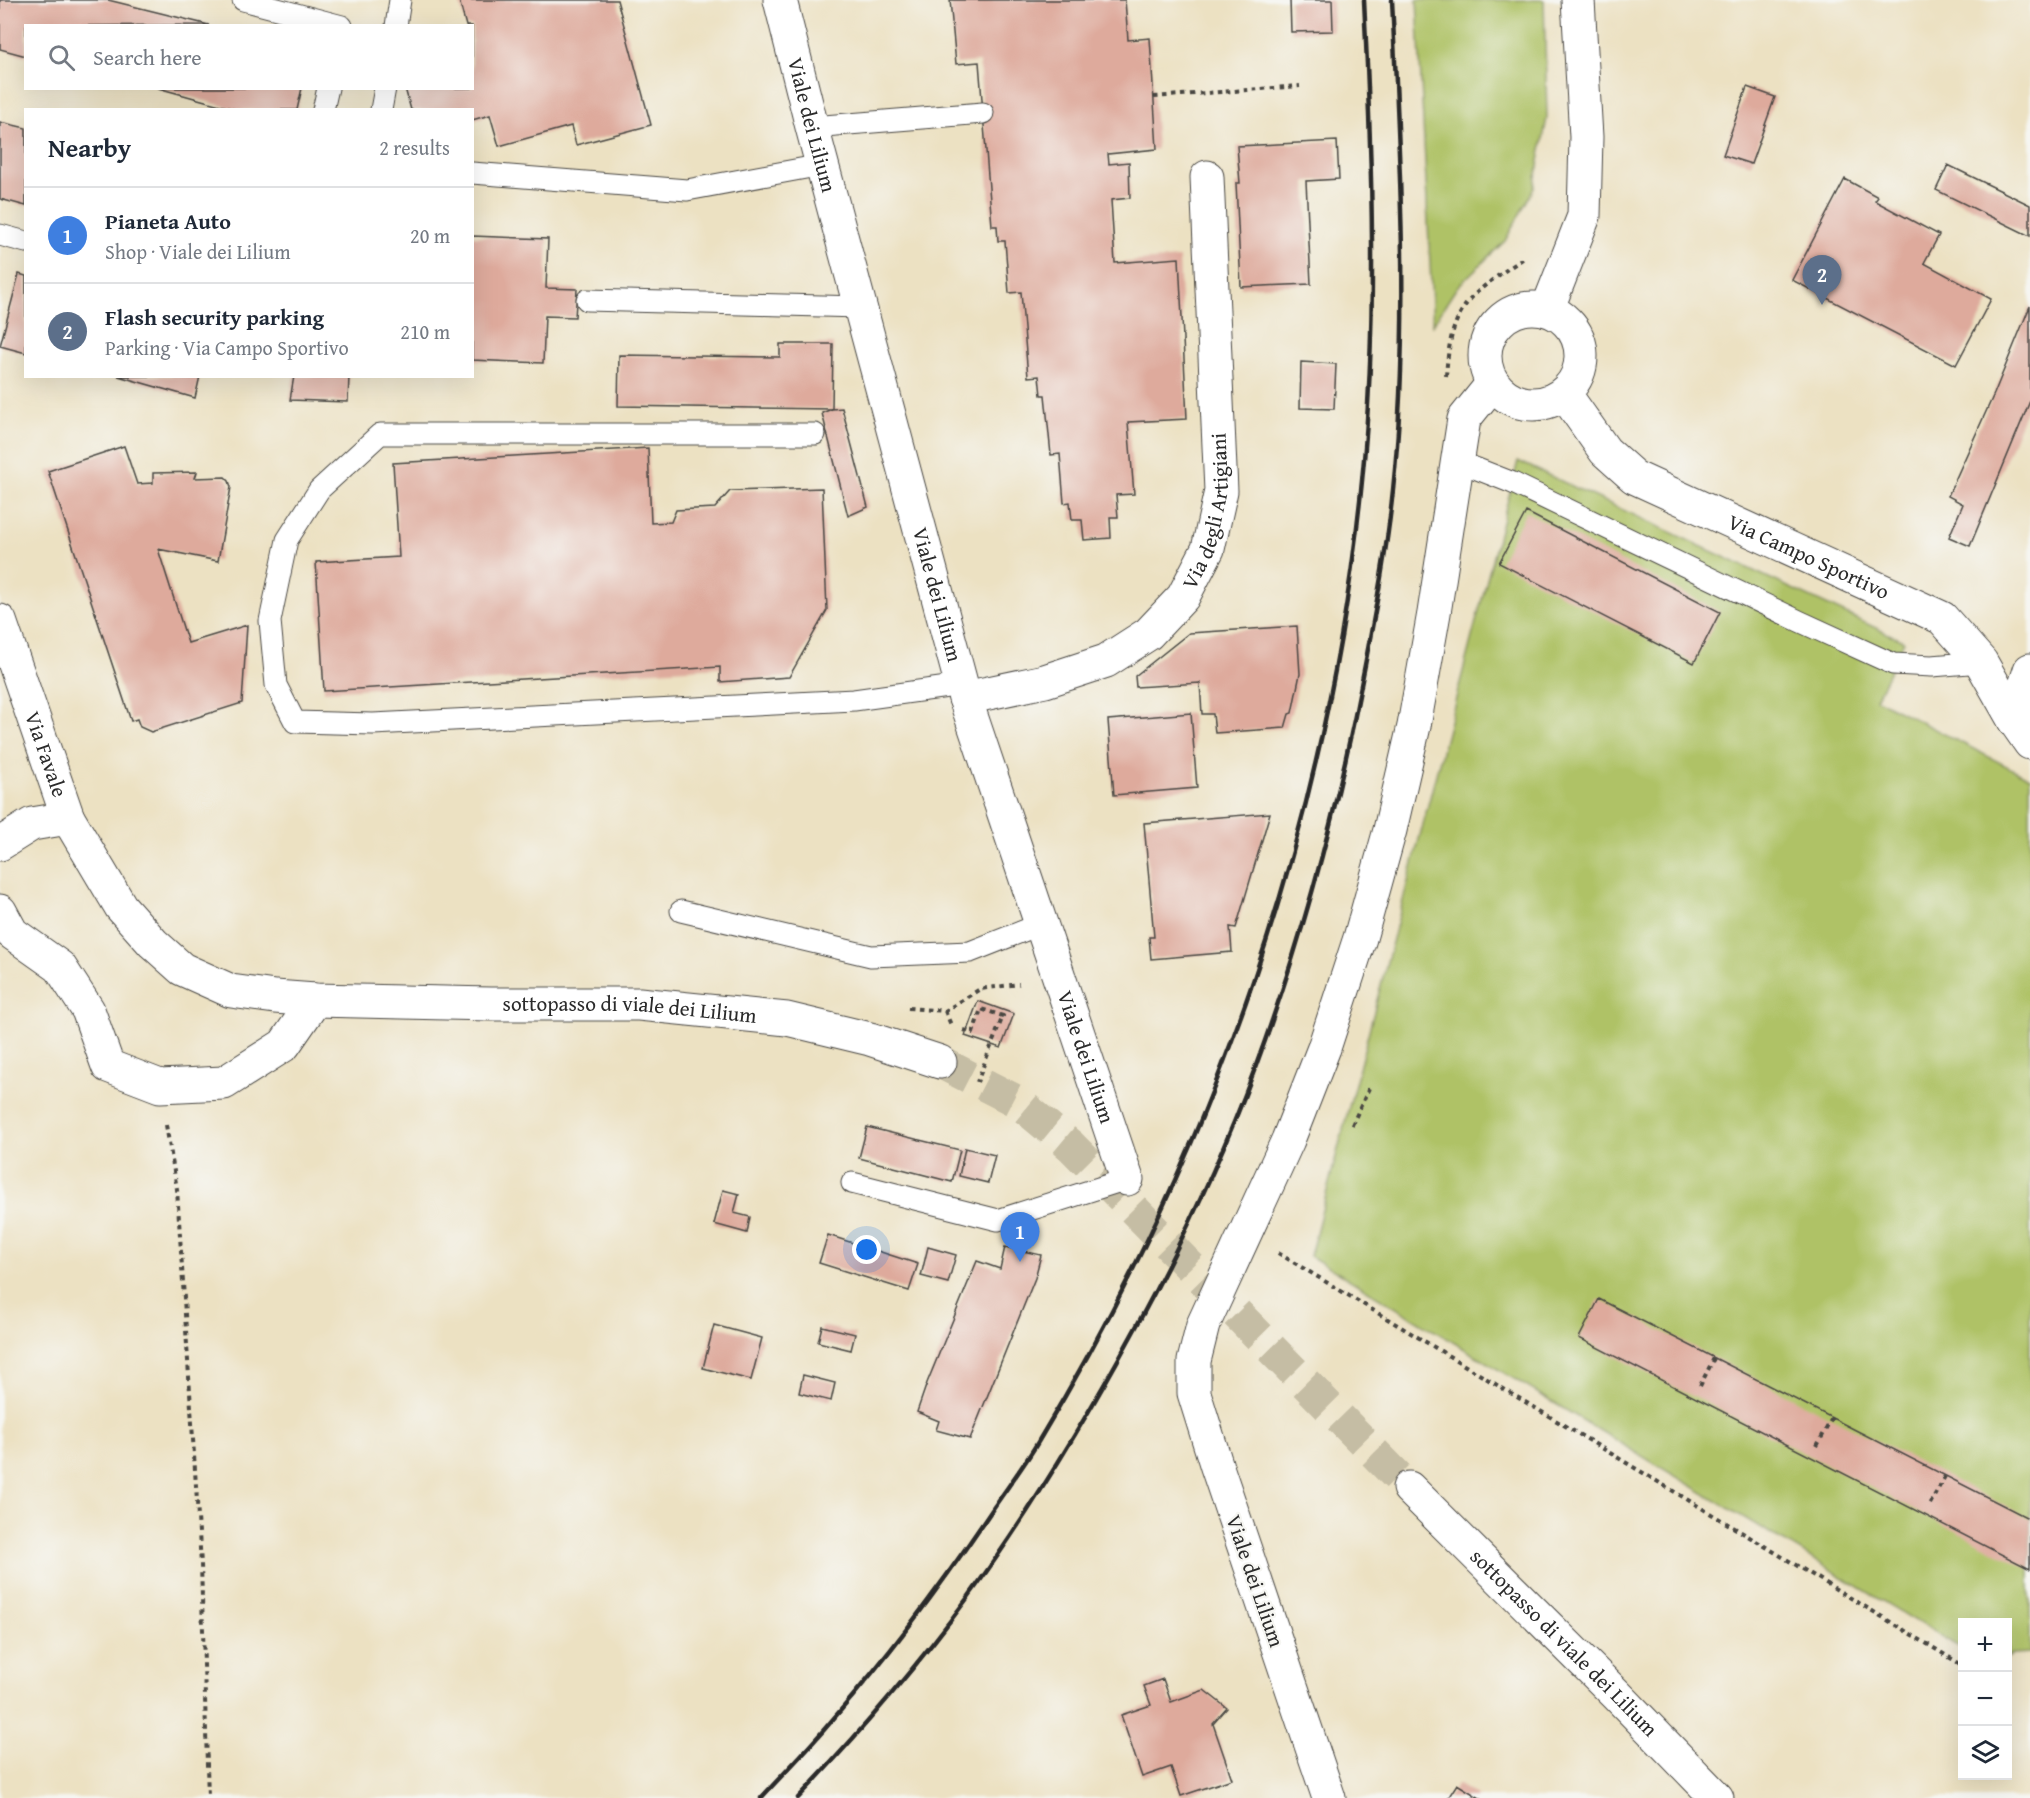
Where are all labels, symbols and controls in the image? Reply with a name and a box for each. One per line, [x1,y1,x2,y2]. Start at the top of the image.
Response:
search box [24,24,474,90]
icon: search [45,41,78,74]
text: Search here [93,41,202,73]
street label: Viale dei Lilium [780,54,845,196]
text: Nearby [48,128,131,167]
text: 2 results [379,133,450,162]
text: Pianeta Auto [105,205,231,237]
text: 1 [62,221,73,250]
text: 20 m [410,221,450,250]
text: Shop · Viale dei Lilium [105,237,291,266]
pin: 2 [1802,256,1842,305]
text: Flash security parking [105,301,324,333]
text: 2 [62,317,73,346]
text: 210 m [400,317,450,346]
text: Parking · Via Campo Sportivo [105,333,349,362]
street label: Via degli Artigiani [1174,432,1236,594]
street label: Via Campo Sportivo [1723,506,1895,607]
street label: Viale dei Lilium [905,524,971,665]
street label: Via Favale [17,707,76,801]
street label: Viale dei Lilium [1050,987,1123,1127]
street label: sottopasso di viale dei Lilium [503,988,758,1031]
pin: 1 [1000,1212,1040,1262]
your location [852,1235,881,1264]
street label: Viale dei Lilium [1218,1511,1293,1651]
street label: sottopasso di viale dei Lilium [1463,1541,1665,1743]
map controls [1958,1618,2012,1780]
button: + [1958,1618,2012,1672]
button: − [1958,1672,2012,1726]
button: layers [1958,1726,2012,1780]

